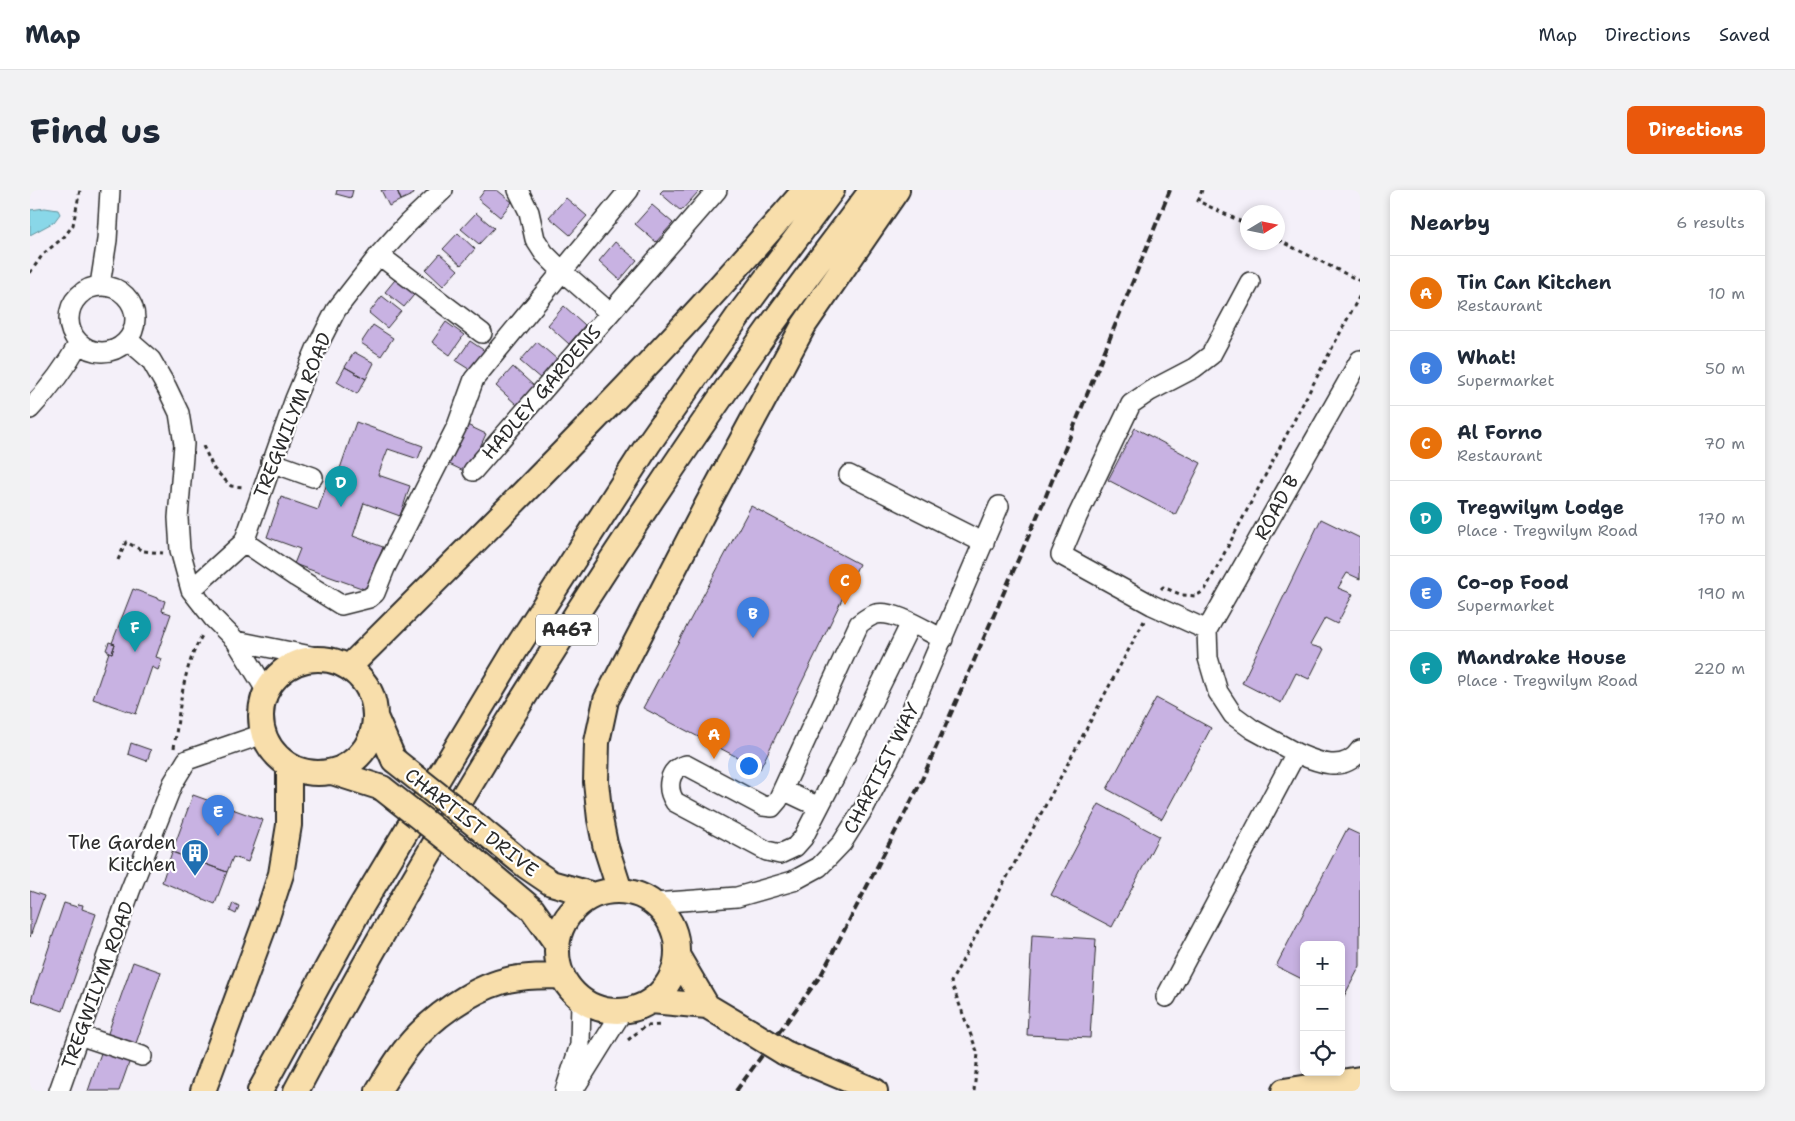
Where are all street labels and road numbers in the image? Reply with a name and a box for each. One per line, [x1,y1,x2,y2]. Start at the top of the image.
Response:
street label: HADLEY GARDENS [476,320,607,465]
street label: TREGWILYM ROAD [248,329,337,502]
street label: ROAD B [1248,470,1304,544]
road number: A467 [536,614,598,646]
street label: CHARTIST WAY [838,698,926,838]
street label: CHARTIST DRIVE [400,762,544,883]
street label: TREGWILYM ROAD [56,898,139,1072]

